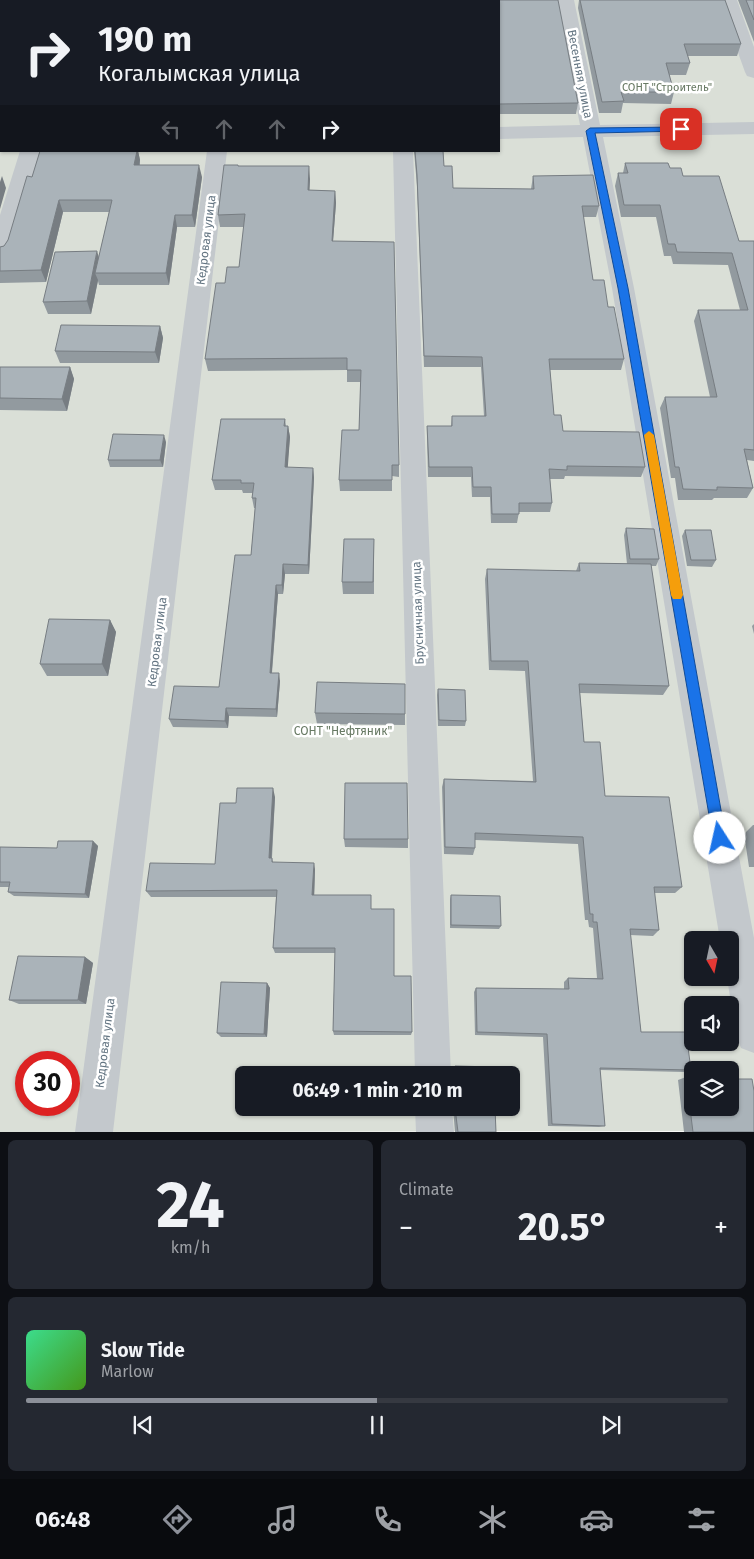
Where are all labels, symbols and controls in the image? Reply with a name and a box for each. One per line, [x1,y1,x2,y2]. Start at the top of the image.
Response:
text: 190 m [98,18,192,60]
icon: right [15,20,80,85]
street label: Весенняя улица [565,29,595,119]
text: Когалымская улица [98,60,300,87]
park label: СОНТ "Строитель" [622,81,712,94]
pin [660,108,702,150]
icon: left [157,115,185,143]
icon: ahead [210,115,238,143]
icon: ahead [263,115,291,143]
icon: right [316,115,344,143]
icon: arrive [667,115,695,143]
street label: Кедровая улица [194,194,218,286]
street label: Брусничная улица [409,561,427,665]
street label: Кедровая улица [145,596,169,688]
park label: СОНТ "Нефтяник" [294,724,392,738]
position arrow [693,811,745,863]
north arrow [684,931,739,986]
map controls [684,931,739,1116]
button: sound [684,996,739,1051]
street label: Кедровая улица [93,997,117,1089]
speed limit sign: 30 [15,1051,80,1116]
button: layers [684,1061,739,1116]
text: 06:49 · 1 min · 210 m [292,1079,463,1102]
text: 24 [156,1166,225,1244]
text: Climate [399,1180,454,1199]
text: 20.5° [518,1204,609,1250]
text: − [399,1211,413,1244]
text: + [714,1211,728,1244]
text: km/h [171,1238,210,1257]
text: Slow Tide [101,1339,185,1362]
text: Marlow [101,1362,154,1381]
icon: previous [129,1411,157,1439]
icon: pause [363,1411,391,1439]
icon: next [597,1411,625,1439]
icon: directions [160,1502,195,1537]
icon: music [265,1502,300,1537]
icon: phone [370,1502,405,1537]
icon: climate [475,1502,510,1537]
icon: car [579,1502,614,1537]
icon: filters [684,1502,719,1537]
text: 06:48 [35,1506,91,1533]

